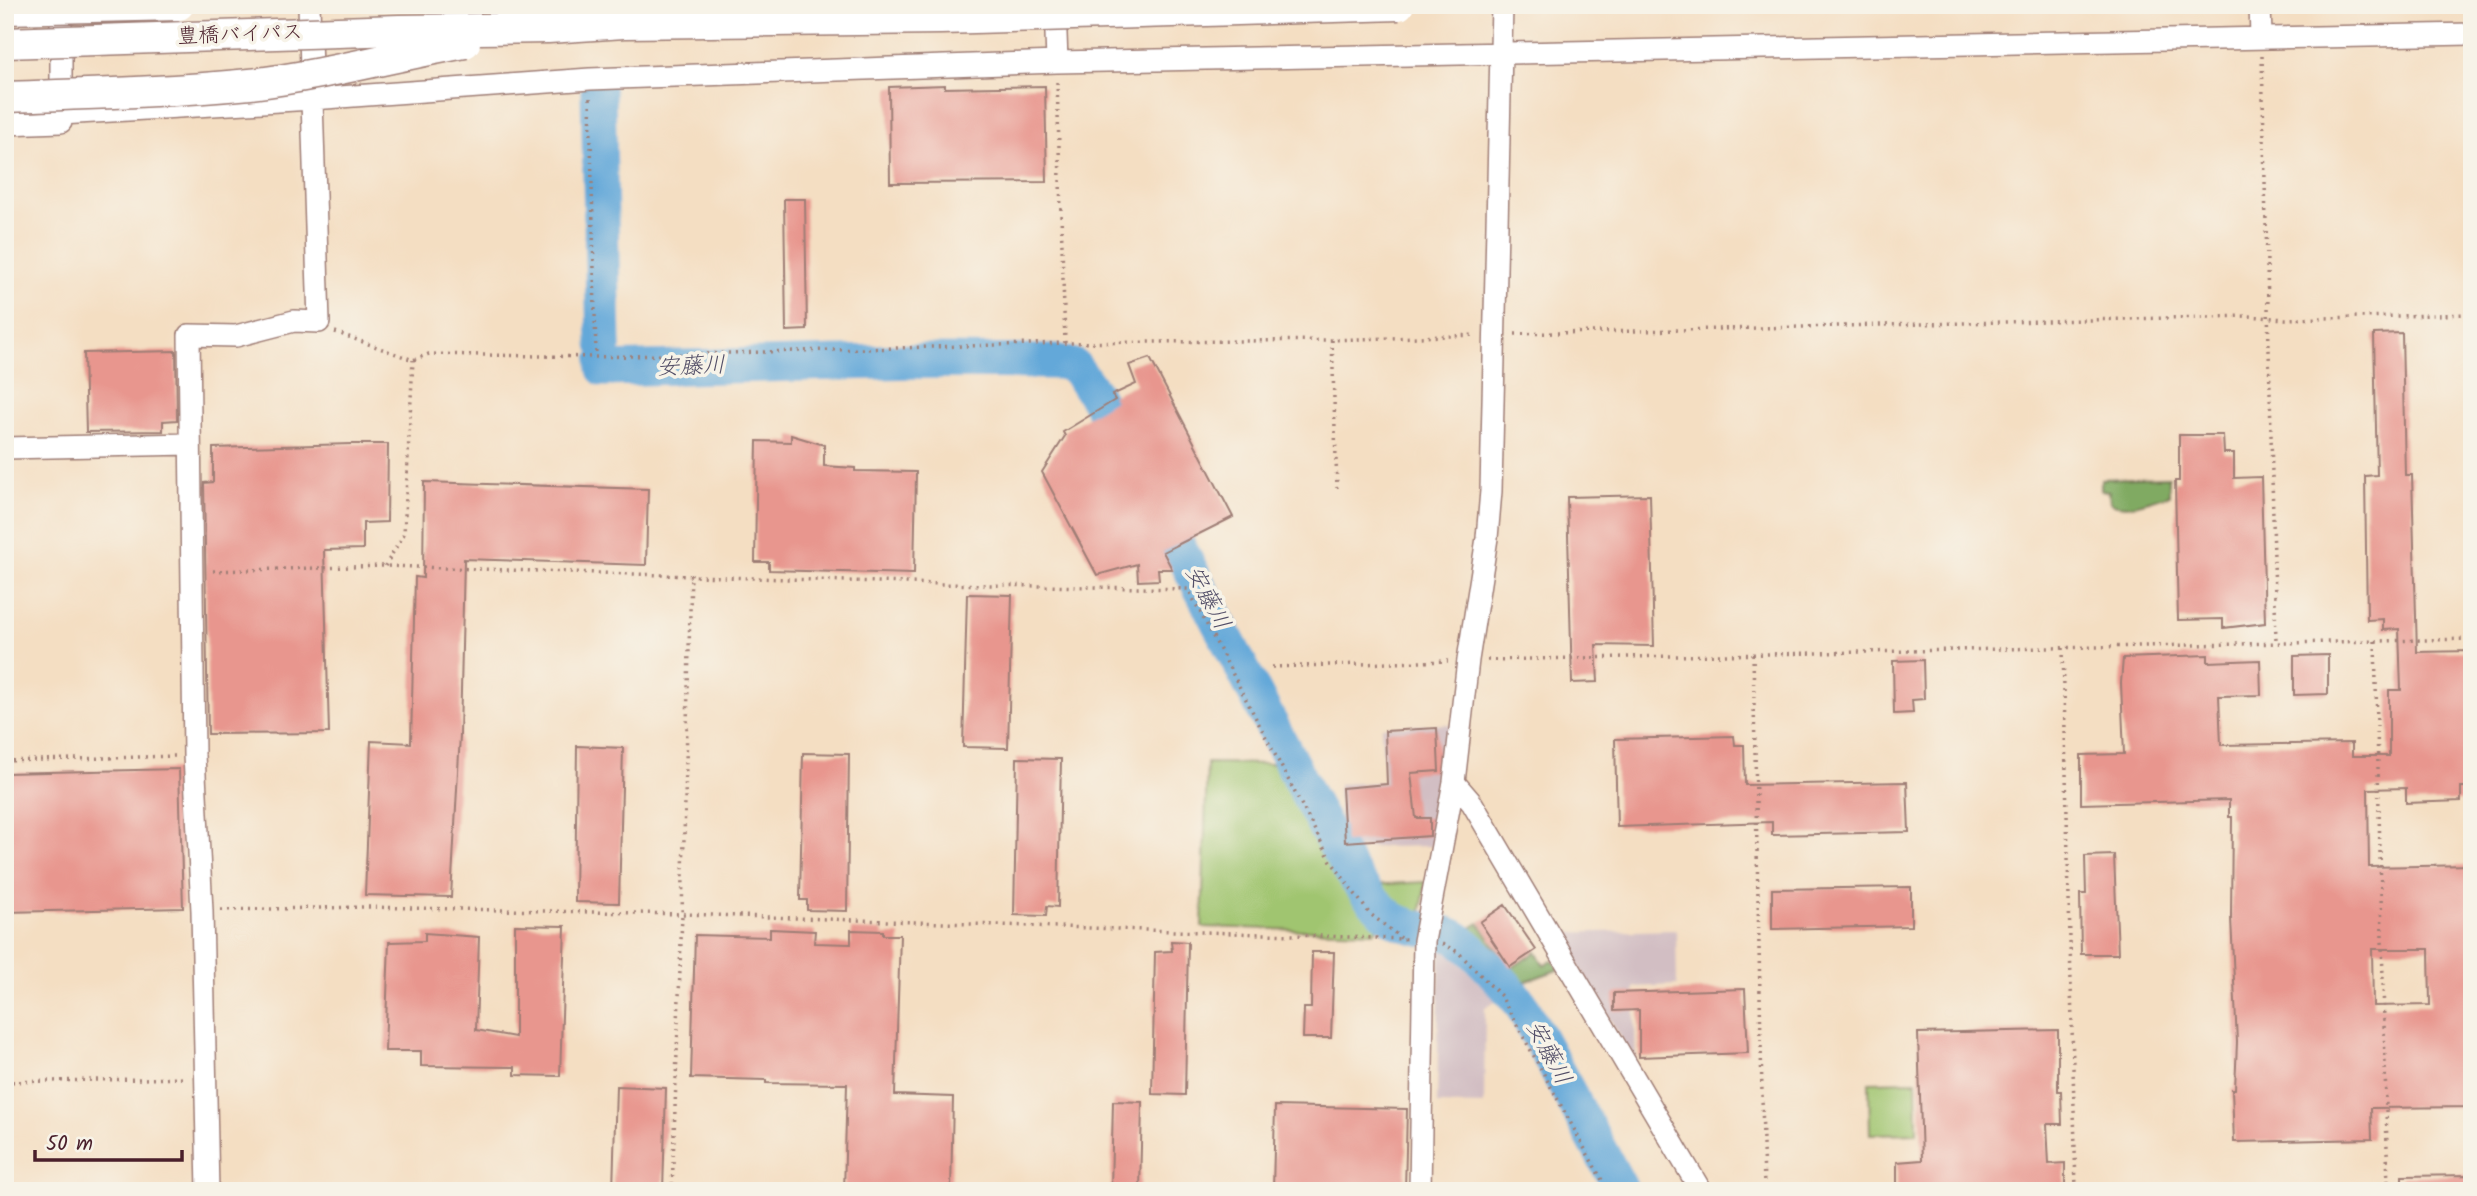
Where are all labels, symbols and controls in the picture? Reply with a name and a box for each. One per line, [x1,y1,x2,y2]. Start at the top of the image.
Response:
street label: 豊橋バイパス [177,16,303,54]
water label: 安藤川 [656,348,726,386]
water label: 安藤川 [1175,559,1239,637]
water label: 安藤川 [1516,1014,1580,1092]
scale bar [35,1119,182,1163]
text: 50 m [46,1128,93,1161]

